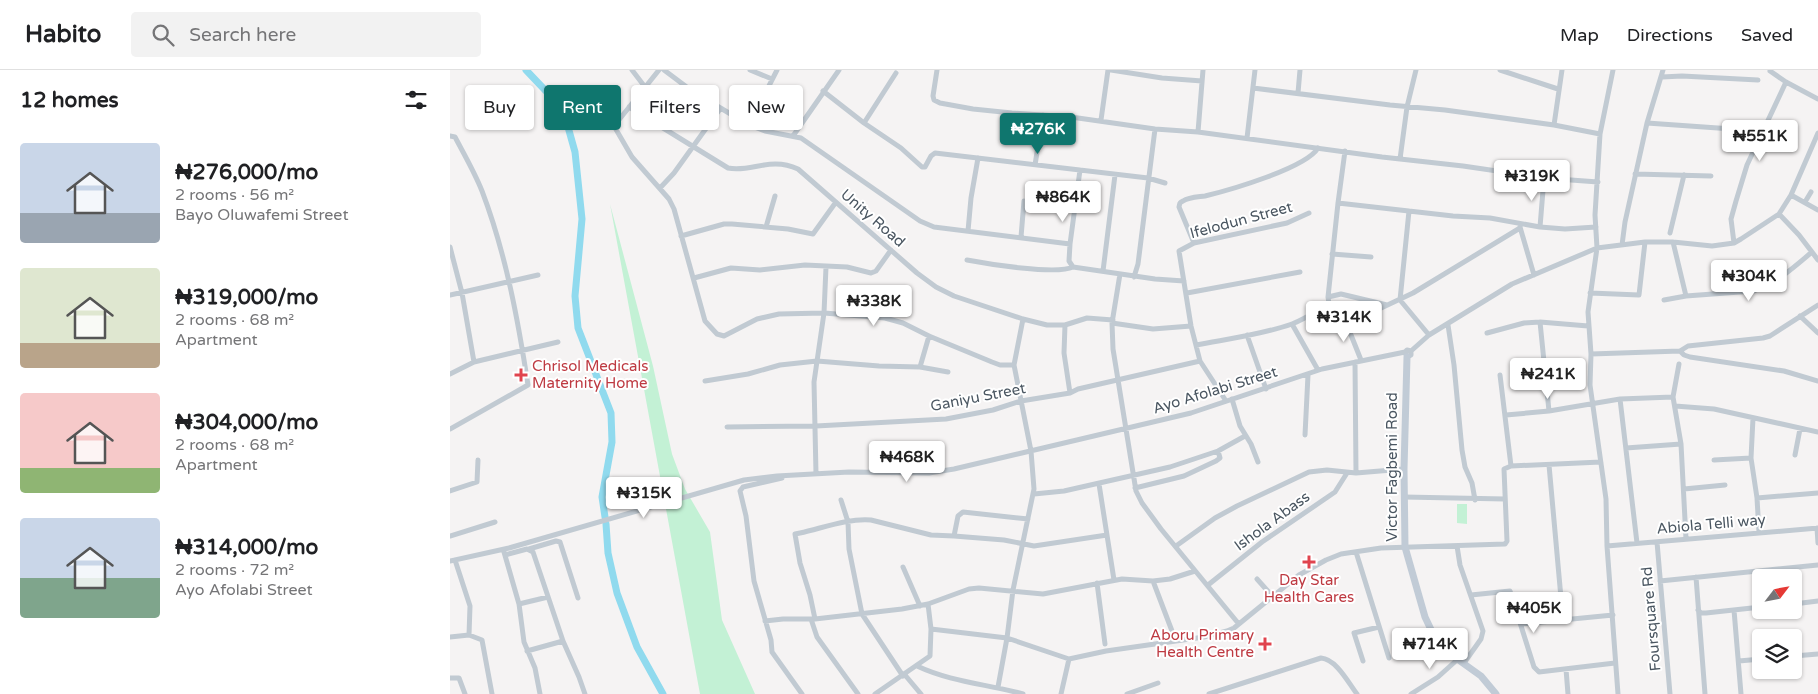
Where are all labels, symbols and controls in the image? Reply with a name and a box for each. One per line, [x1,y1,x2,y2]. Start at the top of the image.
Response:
search box [131,12,481,57]
text: Habito [25,20,101,49]
icon: search [149,21,177,49]
text: Search here [189,24,296,46]
text: Map [1560,24,1599,46]
text: Directions [1627,24,1713,46]
text: Saved [1741,24,1793,46]
chip: Buy [465,85,534,130]
chip: Rent [544,85,621,130]
chip: Filters [631,85,719,130]
chip: New [729,85,803,130]
icon: filters [402,86,430,114]
text: 12 homes [20,88,119,113]
pin: ₦276K [1003,112,1073,155]
text: ₦276K [1011,119,1065,139]
pin: ₦551K [1725,119,1795,162]
text: ₦551K [1733,126,1787,146]
text: ₦276,000/mo [175,160,318,185]
pin: ₦319K [1497,160,1567,202]
icon: home [60,163,120,223]
text: ₦319K [1505,166,1559,186]
pin: ₦864K [1028,180,1098,223]
text: 2 rooms · 56 m² [175,185,294,205]
street label: Unity Road [837,185,909,251]
text: ₦864K [1036,187,1090,207]
street label: Ifelodun Street [1188,198,1295,242]
text: Bayo Oluwafemi Street [175,205,349,225]
pin: ₦304K [1714,260,1784,302]
text: ₦304K [1722,266,1776,286]
pin: ₦338K [839,284,909,327]
text: ₦319,000/mo [175,285,318,310]
icon: home [60,288,120,348]
text: ₦338K [847,291,901,311]
pin: ₦314K [1309,300,1379,343]
text: ₦314K [1317,307,1371,327]
text: 2 rooms · 68 m² [175,310,294,330]
text: Apartment [175,330,258,350]
place label: Chrisol Medicals Maternity Home [532,357,648,392]
pin: ₦241K [1513,358,1583,400]
street label: Ayo Afolabi Street [1151,362,1280,417]
text: ₦241K [1521,364,1575,384]
marker: Chrisol Medicals Maternity Home [514,368,528,382]
street label: Ganiyu Street [929,379,1027,415]
street label: Victor Fagbemi Road [1383,392,1401,542]
text: ₦304,000/mo [175,410,318,435]
icon: home [60,413,120,473]
text: 2 rooms · 68 m² [175,435,294,455]
pin: ₦468K [872,440,942,483]
text: ₦468K [880,447,934,467]
text: Apartment [175,455,258,475]
pin: ₦315K [609,476,679,519]
text: ₦315K [617,483,671,503]
street label: Ishola Abass [1231,488,1313,554]
street label: Abiola Telli way [1656,510,1766,538]
text: ₦314,000/mo [175,535,318,560]
icon: home [60,538,120,598]
marker: Day Star Health Cares [1302,555,1316,569]
text: 2 rooms · 72 m² [175,560,294,580]
street label: Foursquare Rd [1637,566,1665,672]
north arrow [1752,569,1802,619]
map controls [1752,569,1802,679]
place label: Day Star Health Cares [1264,571,1354,606]
text: Ayo Afolabi Street [175,580,313,600]
pin: ₦405K [1499,592,1569,634]
text: ₦405K [1507,598,1561,618]
place label: Aboru Primary Health Centre [1150,626,1254,661]
pin: ₦714K [1395,628,1465,670]
button: layers [1752,629,1802,679]
text: ₦714K [1403,634,1457,654]
marker: Aboru Primary Health Centre [1258,637,1272,651]

